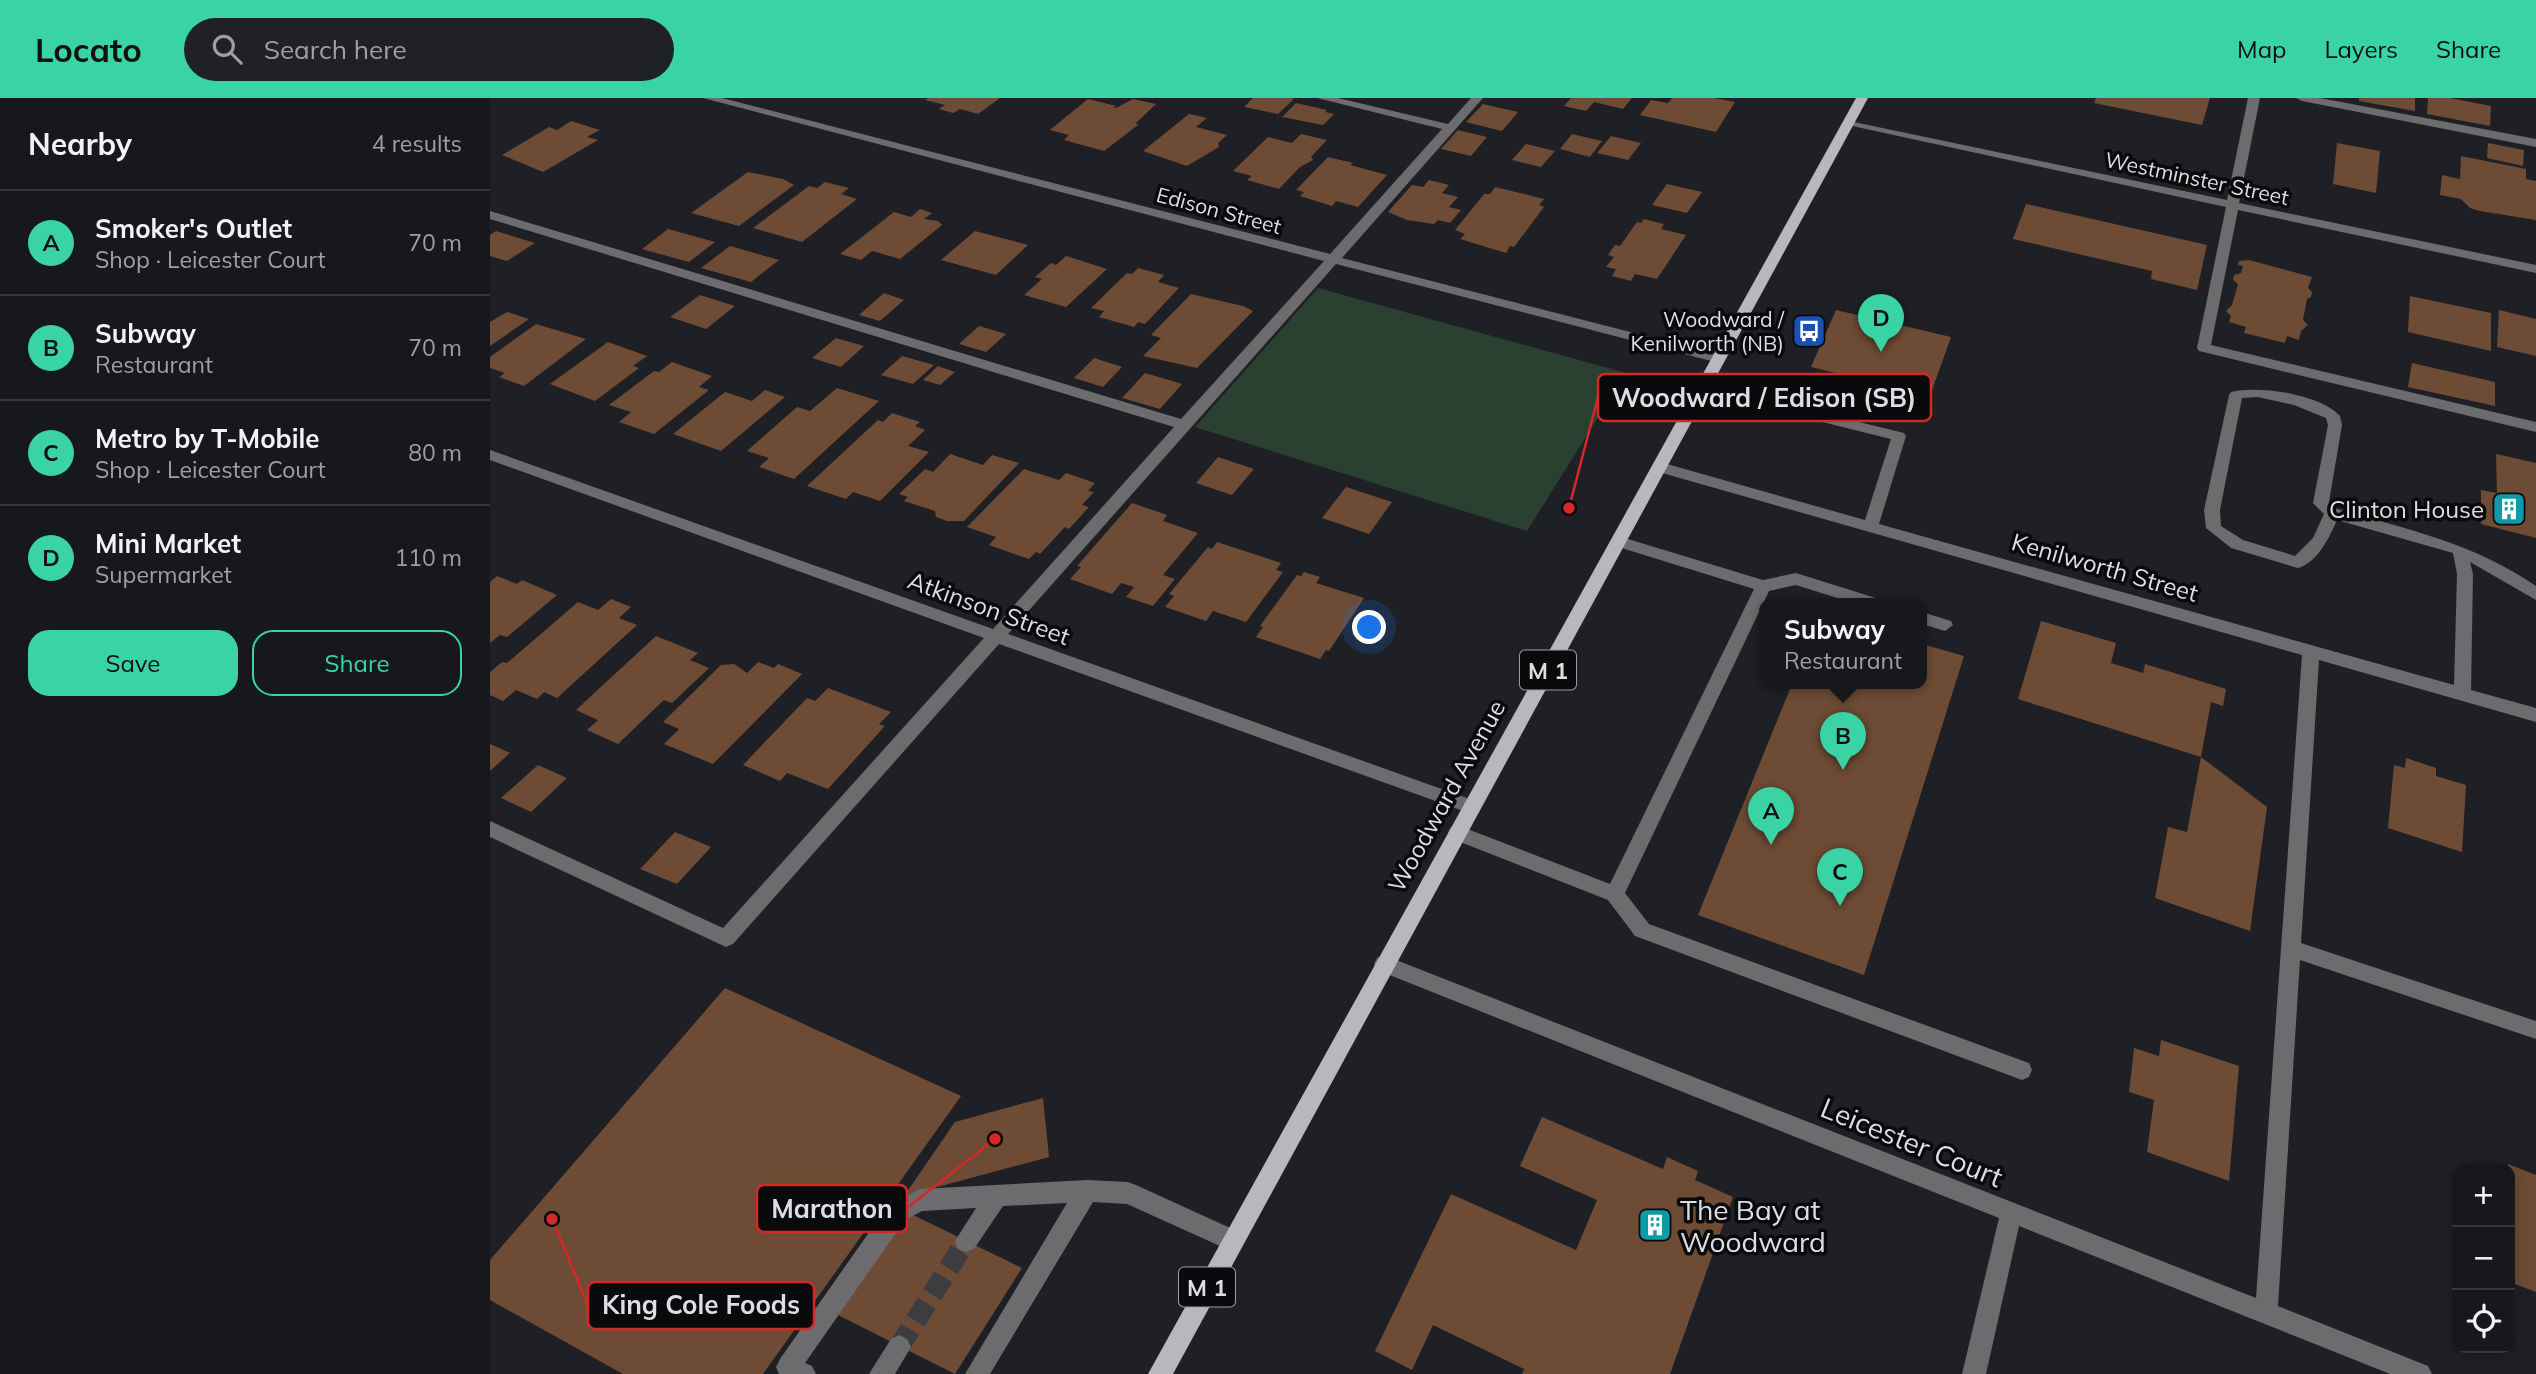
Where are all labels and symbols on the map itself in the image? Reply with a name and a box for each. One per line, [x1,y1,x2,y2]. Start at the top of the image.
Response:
street label: Westminster Street [2103,146,2291,210]
street label: Edison Street [1154,181,1284,239]
pin: D [1858,294,1904,352]
place label: Woodward / Kenilworth (NB) [1630,306,1785,356]
bus stop icon: Woodward / Kenilworth (NB) [1790,312,1828,350]
callout: Woodward / Edison (SB) [1598,374,1931,421]
text: Woodward / Edison (SB) [1612,381,1916,414]
building icon: Clinton House [2490,490,2528,528]
place label: Clinton House [2329,494,2484,524]
street label: Kenilworth Street [2008,526,2202,608]
street label: Atkinson Street [904,565,1074,651]
your location [1352,610,1386,644]
road number: M 1 [1520,650,1576,690]
street label: Woodward Avenue [1381,695,1511,897]
pin: B [1820,712,1866,770]
pin: A [1748,787,1794,845]
pin: C [1817,848,1863,906]
street label: Leicester Court [1816,1090,2008,1194]
callout: Marathon [757,1185,907,1232]
text: Marathon [771,1192,893,1225]
place label: The Bay at Woodward [1680,1192,1826,1259]
building icon: The Bay at Woodward [1636,1206,1674,1244]
road number: M 1 [1179,1268,1235,1306]
callout: King Cole Foods [588,1282,814,1329]
text: King Cole Foods [602,1288,800,1321]

